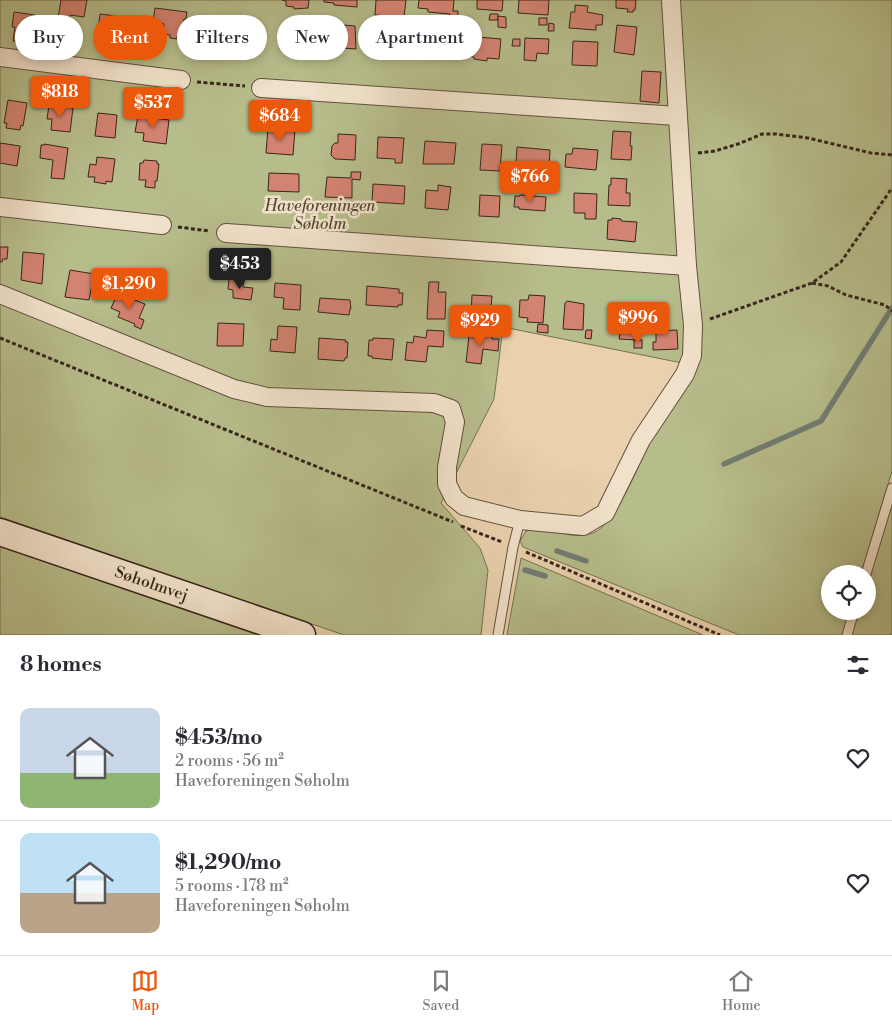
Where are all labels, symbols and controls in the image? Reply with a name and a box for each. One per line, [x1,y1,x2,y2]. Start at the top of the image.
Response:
chip: Buy [15,15,83,60]
chip: Rent [93,15,167,60]
chip: Filters [177,15,267,60]
chip: New [277,15,348,60]
chip: Apartment [358,15,482,60]
pin: $818 [30,76,90,118]
text: $818 [41,82,79,102]
pin: $537 [123,86,183,129]
text: $537 [134,93,172,113]
pin: $684 [250,100,310,142]
text: $684 [260,106,300,126]
pin: $766 [500,160,560,203]
text: $766 [511,167,549,187]
park label: Haveforeningen Søholm [263,196,377,234]
pin: $453 [210,248,270,290]
text: $453 [220,254,260,274]
pin: $1,290 [88,268,170,310]
text: $1,290 [102,274,156,294]
pin: $996 [608,302,668,344]
pin: $929 [450,304,510,347]
text: $996 [618,308,658,328]
text: $929 [460,311,500,331]
street label: Søholmvej [112,562,191,605]
map controls [821,565,876,620]
button: locate [821,565,876,620]
icon: filters [844,651,872,679]
text: 8 homes [20,652,102,678]
text: $453/mo [175,725,263,751]
icon: home [60,728,120,788]
icon: heart [844,744,872,772]
text: 2 rooms · 56 m² [175,751,284,771]
text: Haveforeningen Søholm [175,771,350,791]
text: $1,290/mo [175,850,281,876]
icon: home [60,853,120,913]
icon: heart [844,869,872,897]
text: 5 rooms · 178 m² [175,876,289,896]
text: Haveforeningen Søholm [175,896,350,916]
tab: Map [131,967,159,1015]
tab: Saved [422,967,459,1015]
tab: Home [722,967,761,1015]

